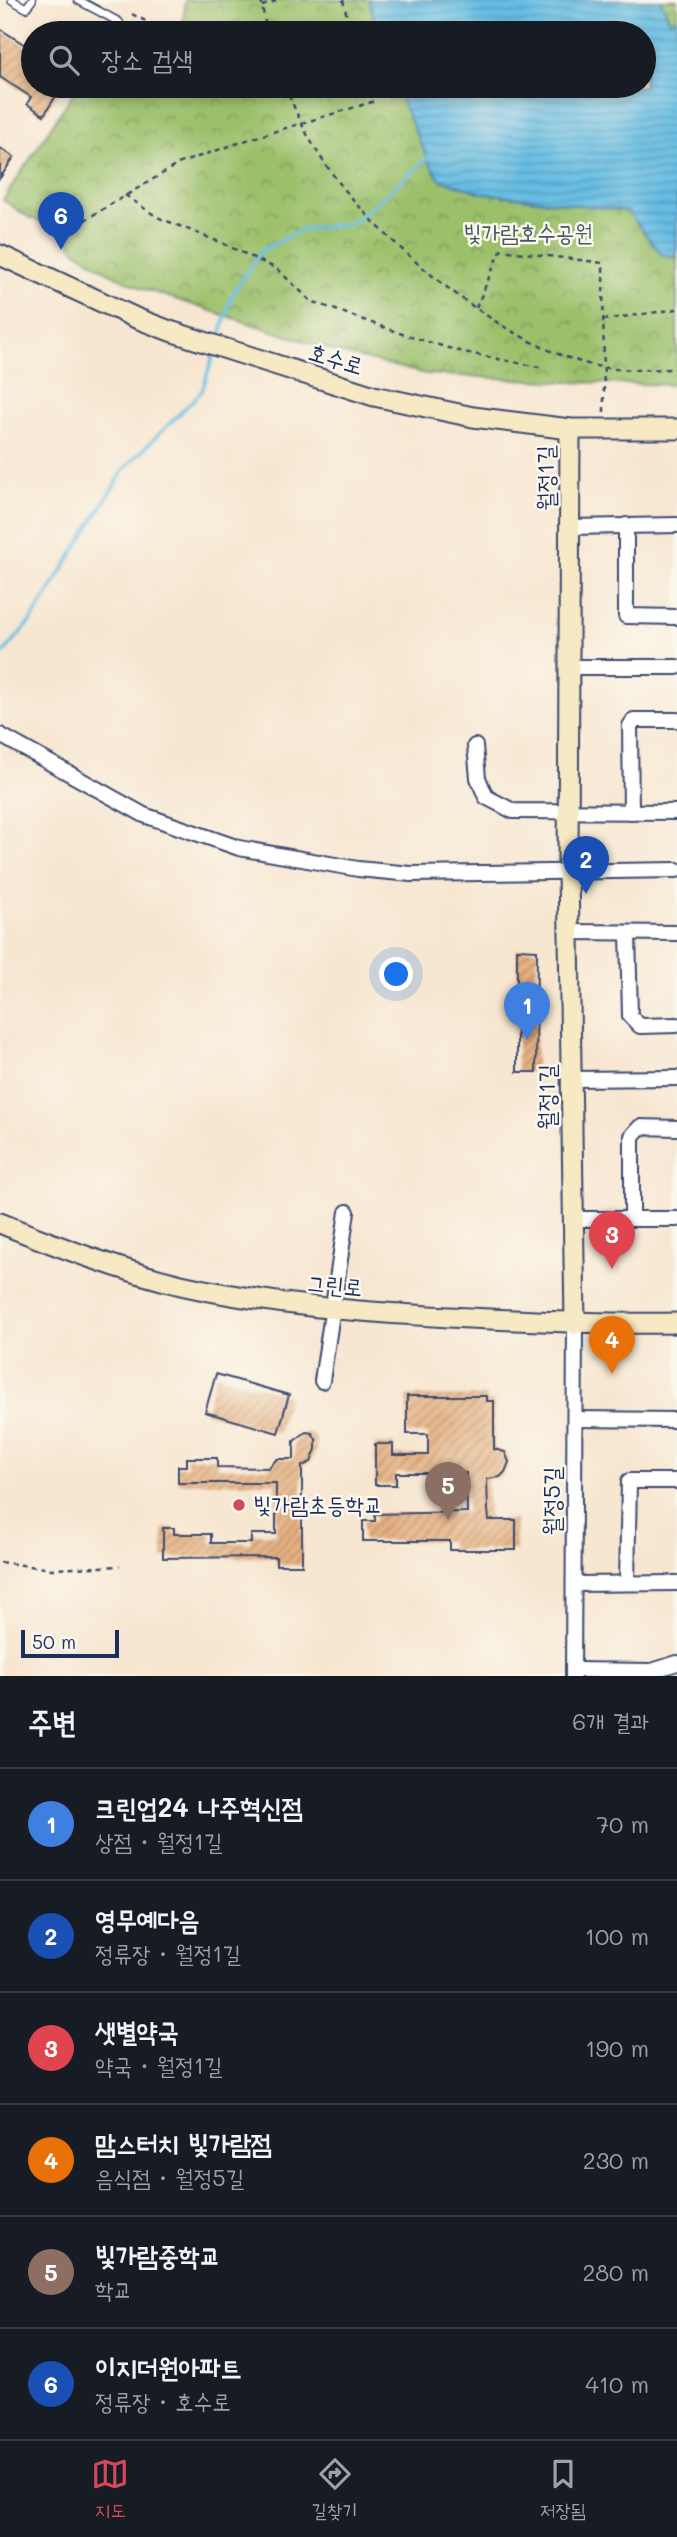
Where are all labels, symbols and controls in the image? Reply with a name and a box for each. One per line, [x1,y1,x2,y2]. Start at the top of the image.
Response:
search box [21,21,656,98]
icon: search [45,41,83,79]
text: 장소 검색 [101,42,193,76]
pin: 6 [38,192,84,250]
park label: 빛가람호수공원 [463,217,593,247]
street label: 호수로 [305,336,367,381]
street label: 월정1길 [529,445,561,511]
pin: 2 [563,836,609,894]
your location [379,957,413,991]
pin: 1 [504,982,550,1040]
street label: 월정1길 [531,1064,561,1130]
pin: 3 [589,1211,635,1269]
street label: 그린로 [306,1266,364,1302]
pin: 4 [589,1316,635,1374]
pin: 5 [425,1462,471,1520]
street label: 월정5길 [536,1467,566,1535]
place label: 빛가람초등학교 [253,1489,383,1519]
marker: 빛가람초등학교 [231,1497,247,1513]
scale bar [21,1627,119,1659]
text: 50 m [32,1629,76,1654]
text: 주변 [28,1701,76,1741]
text: 6개 결과 [572,1706,649,1736]
text: 크린업24 나주혁신점 [95,1790,303,1824]
text: 1 [46,1809,56,1839]
text: 70 m [596,1809,649,1839]
text: 상점 · 월정1길 [95,1826,223,1856]
text: 영무예다음 [95,1902,200,1936]
text: 2 [45,1921,57,1951]
text: 100 m [585,1921,649,1951]
text: 정류장 · 월정1길 [95,1938,241,1968]
text: 샛별약국 [95,2014,179,2048]
text: 3 [44,2033,58,2063]
text: 190 m [585,2033,649,2063]
text: 약국 · 월정1길 [95,2050,223,2080]
text: 맘스터치 빛가람점 [95,2126,272,2160]
text: 4 [44,2145,58,2175]
text: 230 m [583,2145,649,2175]
text: 음식점 · 월정5길 [95,2162,244,2192]
text: 빛가람중학교 [95,2238,221,2272]
text: 5 [44,2257,58,2287]
text: 280 m [582,2257,649,2287]
text: 학교 [95,2274,132,2304]
text: 이지더원아파트 [95,2350,241,2384]
text: 6 [44,2369,58,2399]
text: 410 m [585,2369,649,2399]
text: 정류장 · 호수로 [95,2386,231,2416]
tab: 지도 [91,2455,129,2524]
tab: 길찾기 [312,2455,357,2524]
tab: 저장됨 [540,2455,586,2524]

